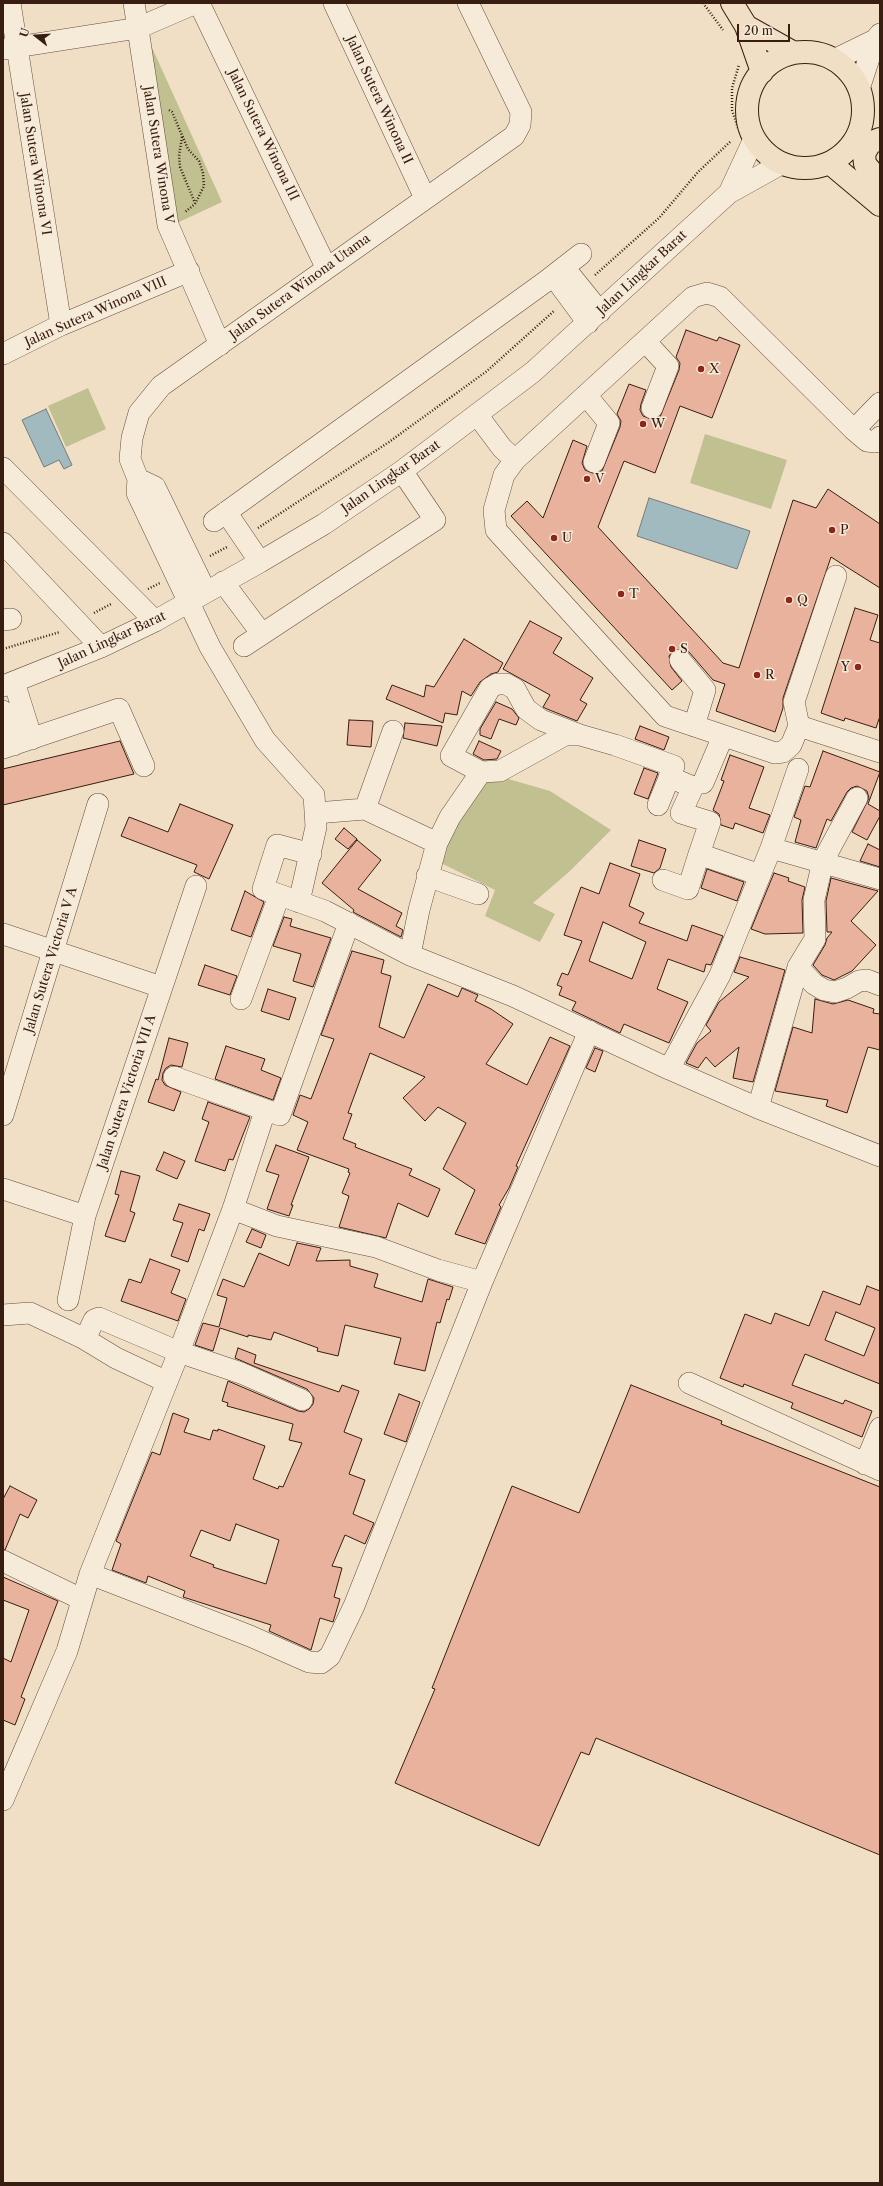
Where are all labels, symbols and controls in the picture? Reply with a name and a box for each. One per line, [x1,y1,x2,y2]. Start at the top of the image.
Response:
north arrow [16,16,56,56]
scale bar [739,16,792,42]
text: 20 m [744,23,773,38]
text: U [17,26,33,39]
street label: Jalan Sutera Winona II [342,33,416,167]
street label: Jalan Sutera Winona III [224,67,302,203]
street label: Jalan Sutera Winona V [139,85,177,225]
street label: Jalan Sutera Winona VI [16,92,54,236]
street label: Jalan Lingkar Barat [594,227,690,319]
street label: Jalan Sutera Winona Utama [227,231,373,343]
street label: Jalan Sutera Winona VIII [23,274,169,350]
place label: X [709,361,719,377]
marker: X [696,364,706,374]
place label: W [651,416,665,432]
marker: W [638,419,648,429]
street label: Jalan Lingkar Barat [339,437,443,517]
place label: V [595,471,604,487]
marker: V [582,474,592,484]
place label: P [840,522,849,538]
marker: P [827,525,837,535]
place label: U [562,530,572,546]
marker: U [549,533,559,543]
place label: T [629,586,639,602]
marker: T [616,589,626,599]
place label: Q [797,592,808,608]
marker: Q [784,595,794,605]
street label: Jalan Lingkar Barat [56,608,168,672]
place label: S [680,641,688,657]
marker: S [667,644,677,654]
place label: Y [841,659,850,675]
marker: Y [853,662,863,672]
place label: R [765,667,775,683]
marker: R [752,670,762,680]
street label: Jalan Sutera Victoria V A [21,885,81,1035]
street label: Jalan Sutera Victoria VII A [95,1013,159,1171]

